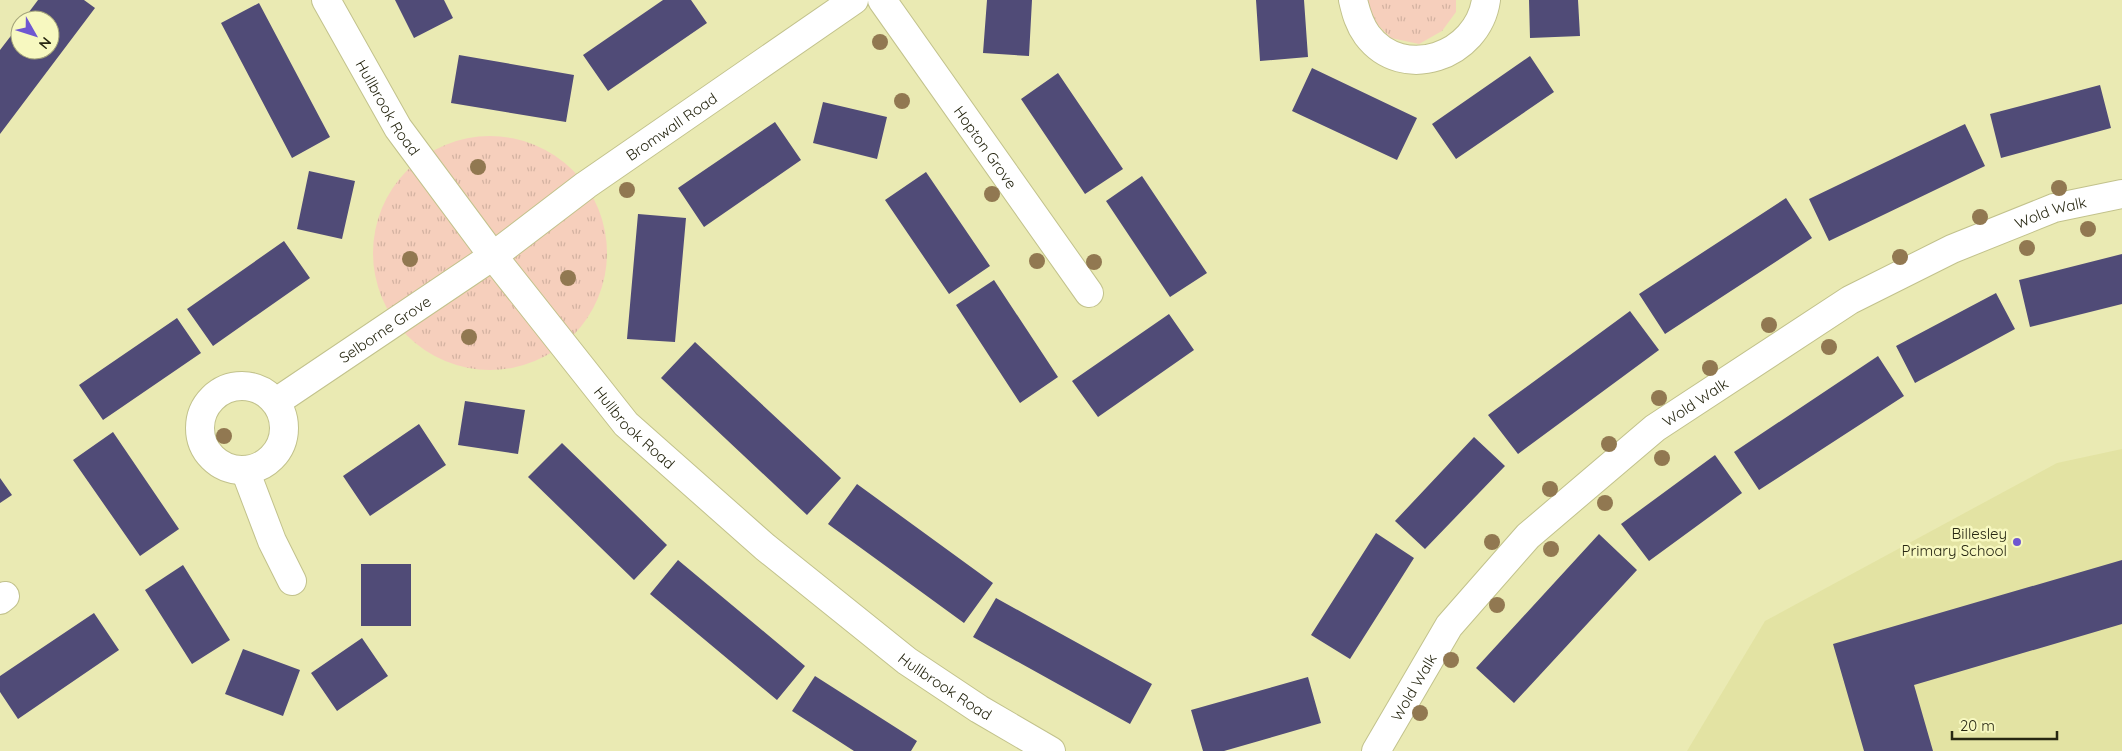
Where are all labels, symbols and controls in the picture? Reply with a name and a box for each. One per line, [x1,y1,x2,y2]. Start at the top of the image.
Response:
north arrow [10,10,60,60]
text: N [35,34,55,53]
street label: Hullbrook Road [352,56,424,159]
street label: Bromwall Road [622,88,720,164]
street label: Hopton Grove [950,102,1022,192]
street label: Wold Walk [2012,192,2088,232]
street label: Selborne Grove [335,291,434,367]
street label: Wold Walk [1658,373,1731,430]
street label: Hullbrook Road [590,382,679,473]
place label: Billesley Primary School [1902,524,2007,560]
marker: Billesley Primary School [2011,536,2023,548]
street label: Hullbrook Road [895,648,995,724]
street label: Wold Walk [1386,650,1440,724]
scale bar [1952,708,2057,740]
text: 20 m [1960,716,1995,735]

